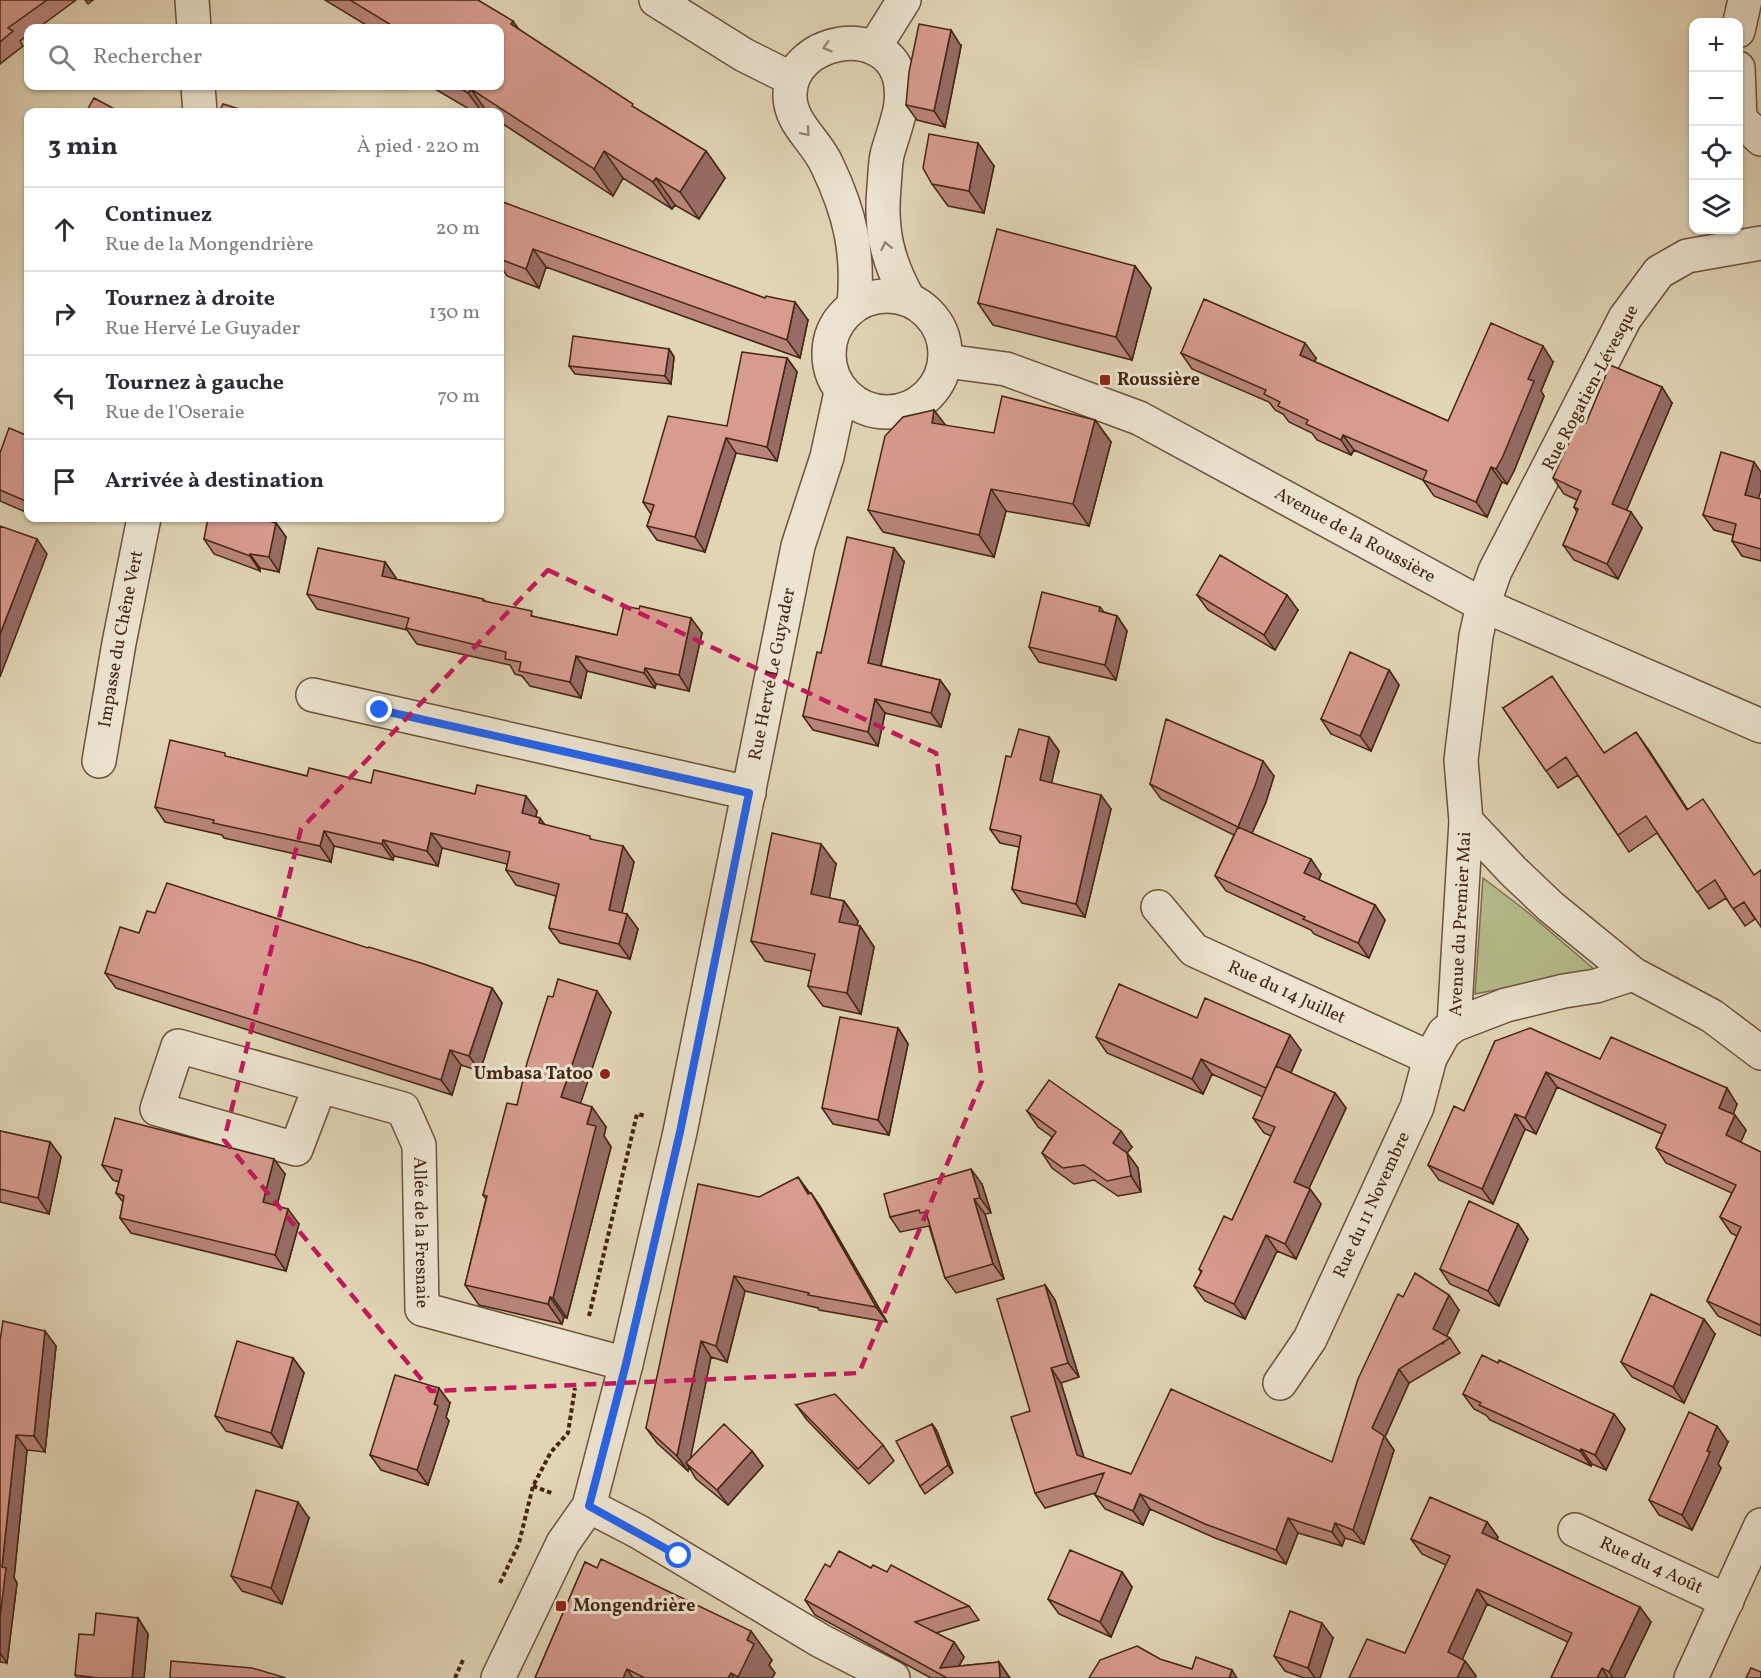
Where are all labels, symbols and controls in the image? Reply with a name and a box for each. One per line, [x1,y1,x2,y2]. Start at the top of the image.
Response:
map controls [1689,18,1743,234]
button: + [1689,18,1743,72]
search box [24,24,504,90]
one-way arrow [822,40,833,52]
icon: search [45,41,78,74]
text: Rechercher [93,42,202,73]
button: − [1689,72,1743,126]
one-way arrow [799,125,810,136]
button: locate [1689,126,1743,180]
text: 3 min [48,129,118,165]
text: À pied · 220 m [357,133,480,161]
button: layers [1689,180,1743,234]
text: Continuez [105,200,212,231]
icon: ahead [48,213,81,246]
text: 20 m [436,215,480,243]
text: Rue de la Mongendrière [105,231,314,259]
one-way arrow [881,241,894,251]
text: Tournez à droite [105,284,275,315]
icon: right [48,297,81,330]
text: 130 m [429,299,480,327]
street label: Rue Rogatien-Lévesque [1537,301,1645,475]
text: Rue Hervé Le Guyader [105,315,300,343]
text: Tournez à gauche [105,368,284,399]
place label: Roussière [1117,368,1200,393]
marker: Roussière [1098,373,1112,387]
icon: left [48,381,81,414]
text: 70 m [437,383,480,411]
text: Rue de l'Oseraie [105,399,244,427]
icon: arrive [48,465,81,498]
text: Arrivée à destination [105,466,324,497]
street label: Avenue de la Roussière [1270,481,1440,589]
street label: Impasse du Chêne Vert [92,548,150,729]
street label: Rue Hervé Le Guyader [743,585,802,763]
route end [366,696,392,722]
street label: Avenue du Premier Mai [1444,831,1478,1017]
street label: Rue du 14 Juillet [1224,955,1350,1030]
place label: Umbasa Tatoo [474,1062,593,1087]
marker: Umbasa Tatoo [598,1067,612,1081]
street label: Rue du 11 Novembre [1327,1128,1416,1282]
street label: Allée de la Fresnaie [407,1156,434,1308]
street label: Rue du 4 Août [1595,1531,1707,1600]
route start [665,1542,691,1568]
place label: Mongendrière [573,1594,695,1619]
marker: Mongendrière [554,1599,568,1613]

